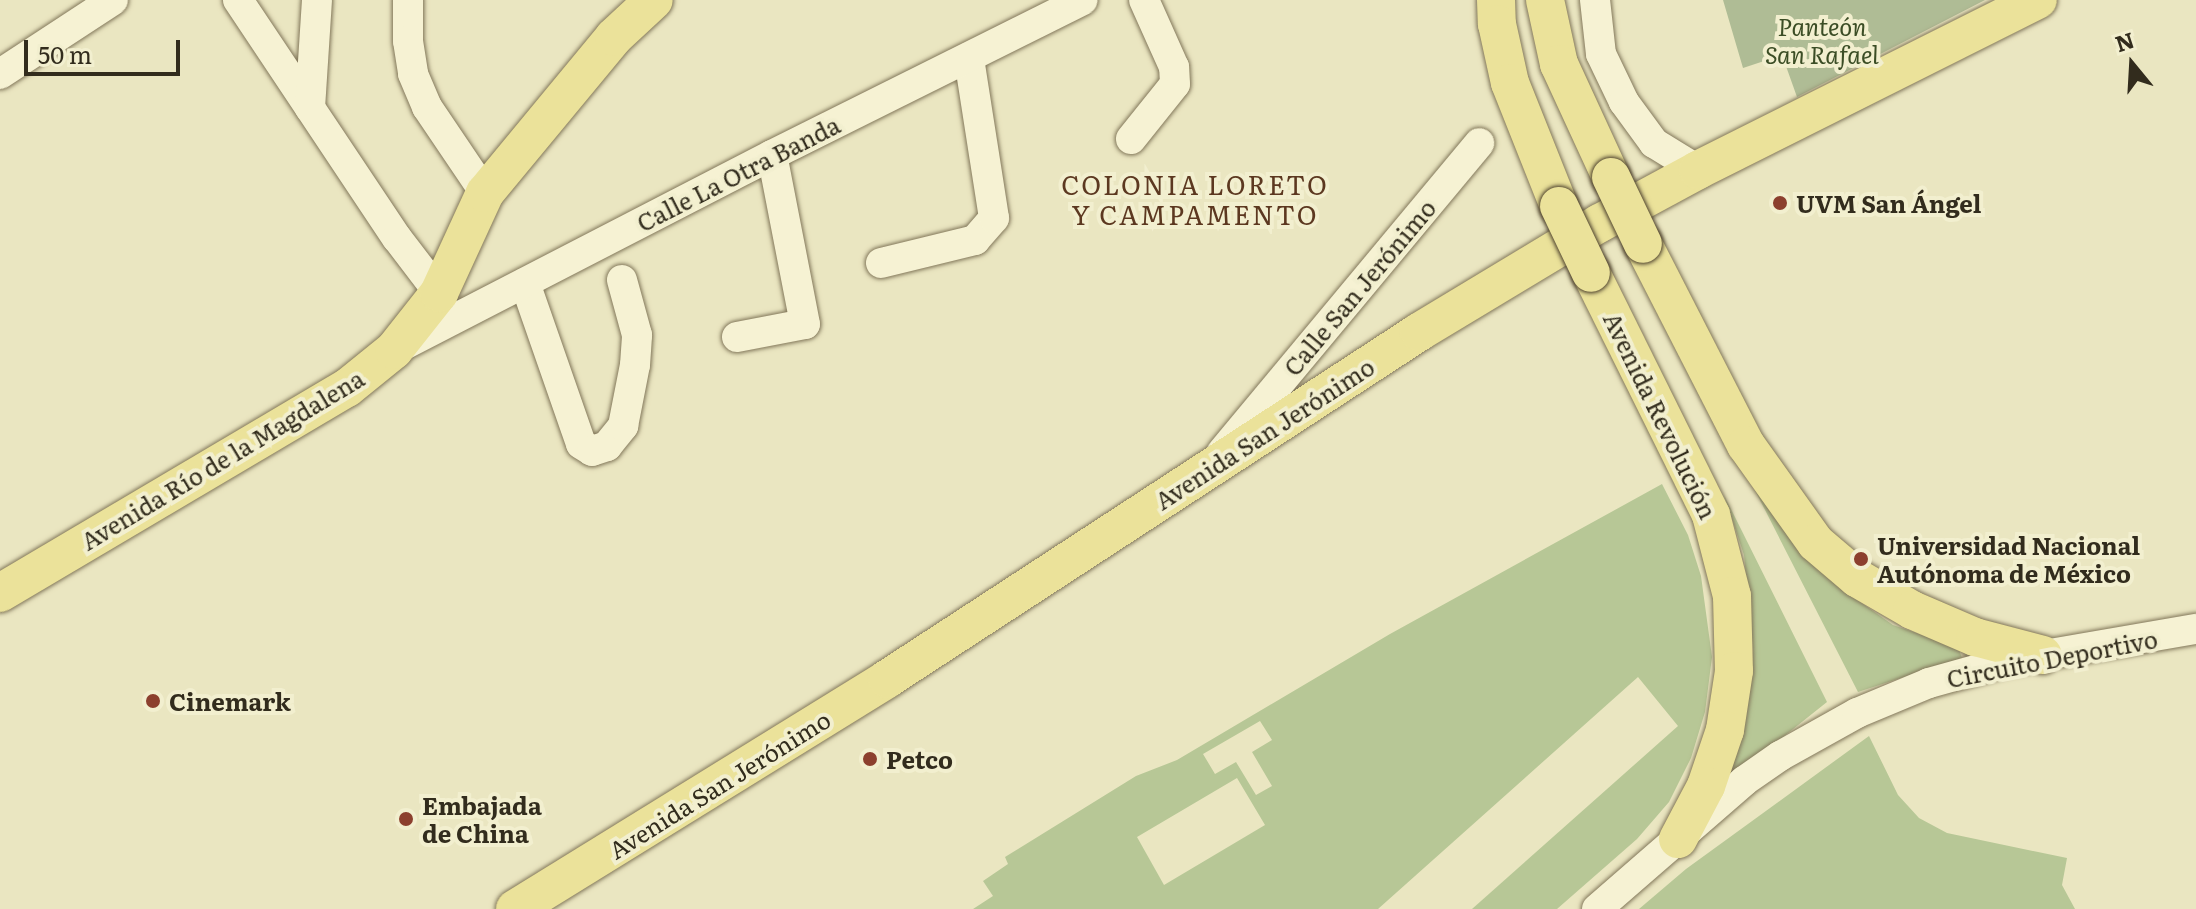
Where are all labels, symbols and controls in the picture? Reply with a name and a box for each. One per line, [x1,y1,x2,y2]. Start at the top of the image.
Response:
park label: Panteón San Rafael [1765,12,1879,68]
text: N [2111,22,2138,59]
scale bar [28,24,184,74]
north arrow [2092,24,2172,104]
text: 50 m [38,36,92,71]
street label: Calle La Otra Banda [632,109,844,237]
district label: COLONIA LORETO Y CAMPAMENTO [1061,168,1329,230]
place label: UVM San Ángel [1796,189,1981,217]
street label: Calle San Jerónimo [1277,193,1441,381]
marker: UVM San Ángel [1771,194,1789,212]
street label: Avenida Revolución [1598,307,1724,523]
street label: Avenida San Jerónimo [1149,351,1379,515]
street label: Avenida Río de la Magdalena [75,363,369,555]
place label: Universidad Nacional Autónoma de México [1877,531,2140,587]
marker: Universidad Nacional Autónoma de México [1852,550,1870,568]
street label: Circuito Deportivo [1944,623,2160,693]
place label: Cinemark [169,687,291,715]
marker: Cinemark [144,692,162,710]
street label: Avenida San Jerónimo [603,704,835,864]
place label: Petco [886,745,953,773]
marker: Petco [861,750,879,768]
place label: Embajada de China [422,791,542,847]
marker: Embajada de China [397,810,415,828]

